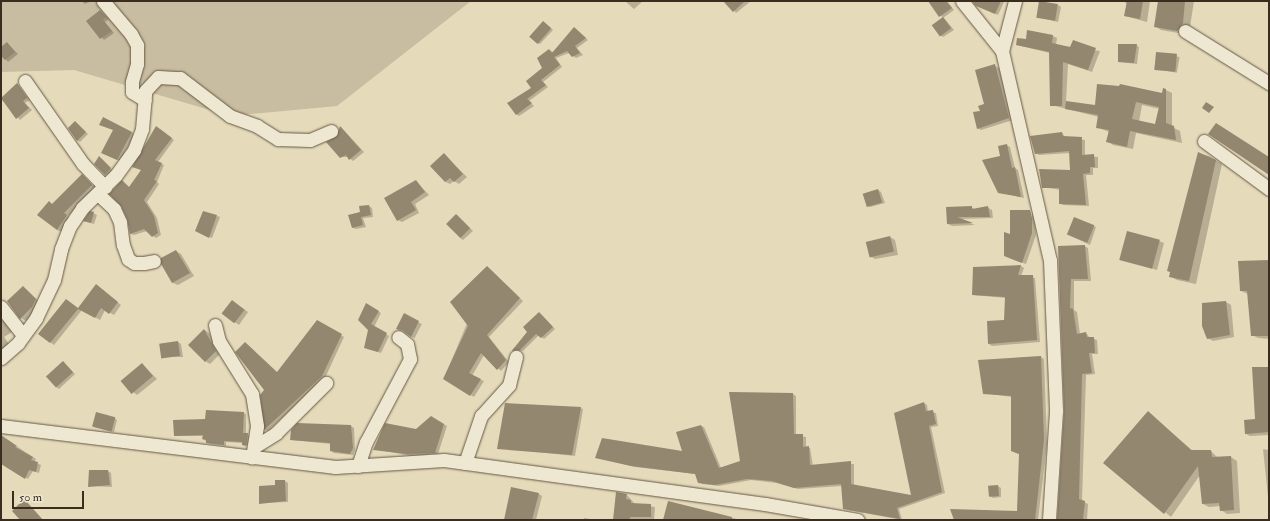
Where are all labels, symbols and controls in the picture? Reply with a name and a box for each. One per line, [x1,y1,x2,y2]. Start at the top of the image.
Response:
scale bar [14,483,86,509]
text: 50 m [19,490,42,505]

